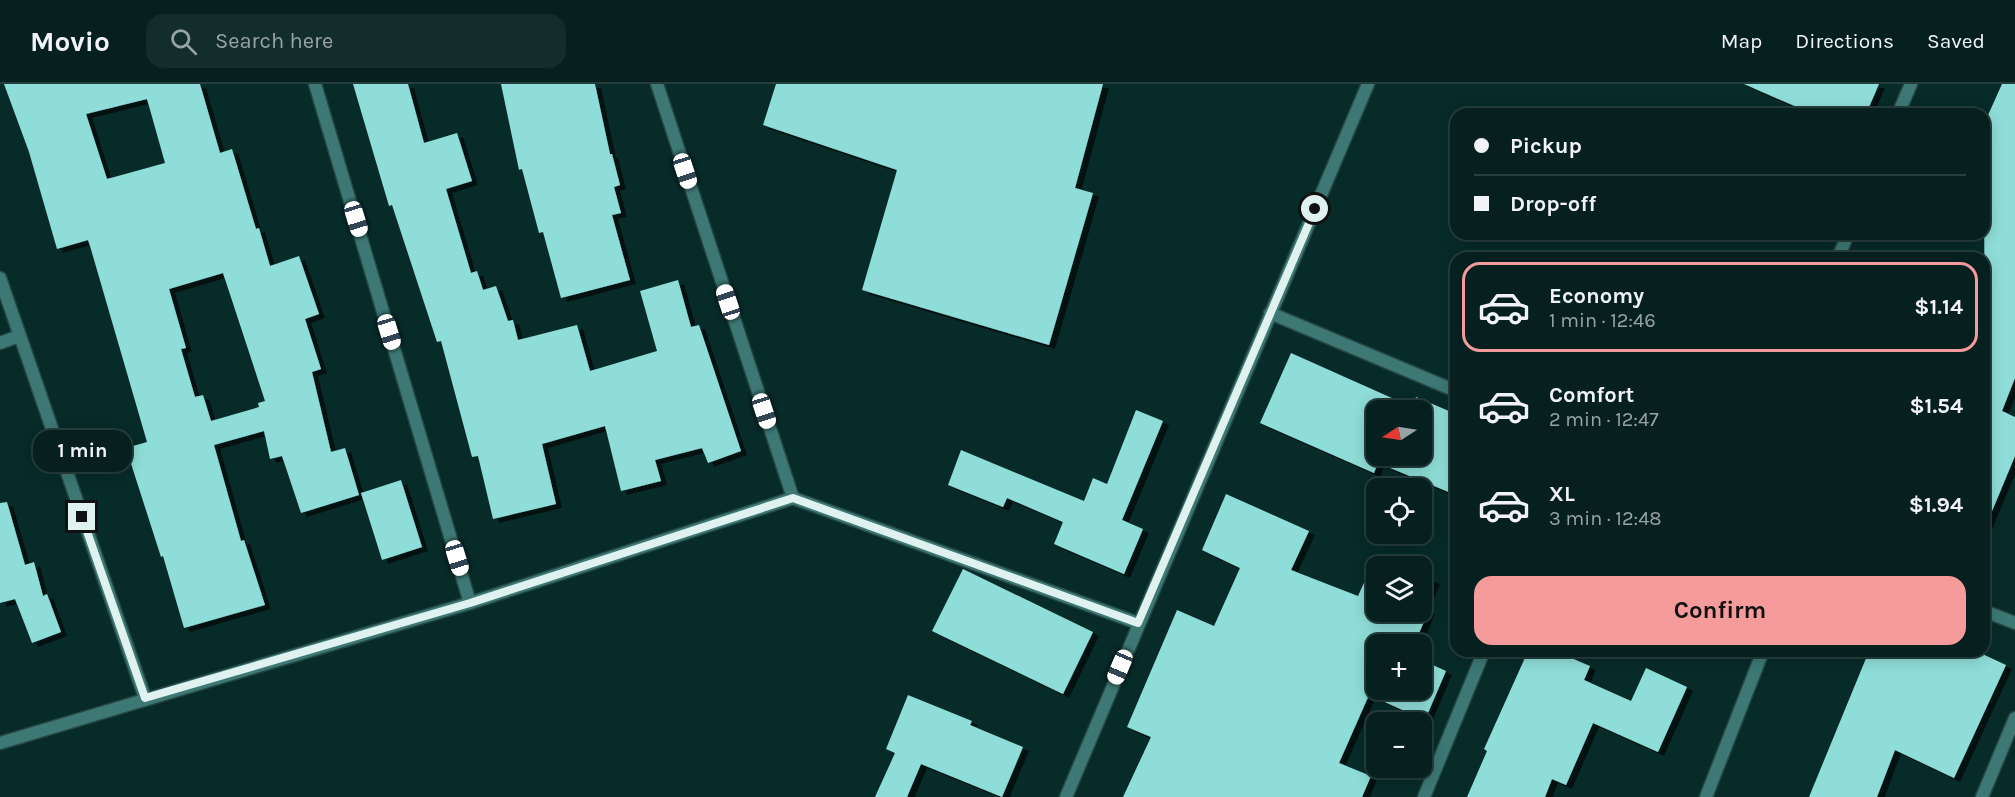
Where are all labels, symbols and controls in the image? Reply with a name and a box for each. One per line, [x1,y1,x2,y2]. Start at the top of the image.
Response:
search box [146,14,566,68]
text: Movio [30,25,110,58]
icon: search [167,25,200,58]
text: Search here [215,28,333,54]
text: Map [1721,29,1762,53]
text: Directions [1795,29,1894,53]
text: Saved [1927,29,1985,53]
text: Pickup [1510,133,1582,159]
car [671,151,699,191]
text: Drop-off [1510,191,1596,217]
route start [1301,195,1328,222]
car [342,199,370,239]
icon: car [1477,280,1531,334]
car [714,282,742,322]
text: Economy [1549,283,1644,309]
text: $1.14 [1914,294,1963,320]
text: 1 min · 12:46 [1549,309,1656,332]
car [375,312,403,352]
icon: car [1477,379,1531,433]
text: Comfort [1549,382,1634,408]
car [750,391,778,431]
text: $1.54 [1909,393,1963,419]
north arrow [1366,400,1432,466]
map controls [1366,400,1432,778]
text: 2 min · 12:47 [1549,408,1659,431]
callout: 1 min [32,430,132,472]
text: 1 min [57,439,108,462]
button: locate [1366,478,1432,544]
icon: car [1477,478,1531,532]
text: XL [1549,481,1575,507]
text: $1.94 [1909,492,1963,518]
route end [68,503,95,530]
text: 3 min · 12:48 [1549,507,1662,530]
car [443,538,471,578]
button: layers [1366,556,1432,622]
button: Confirm [1474,576,1966,645]
button: + [1366,634,1432,700]
car [1105,647,1135,687]
button: − [1366,712,1432,778]

